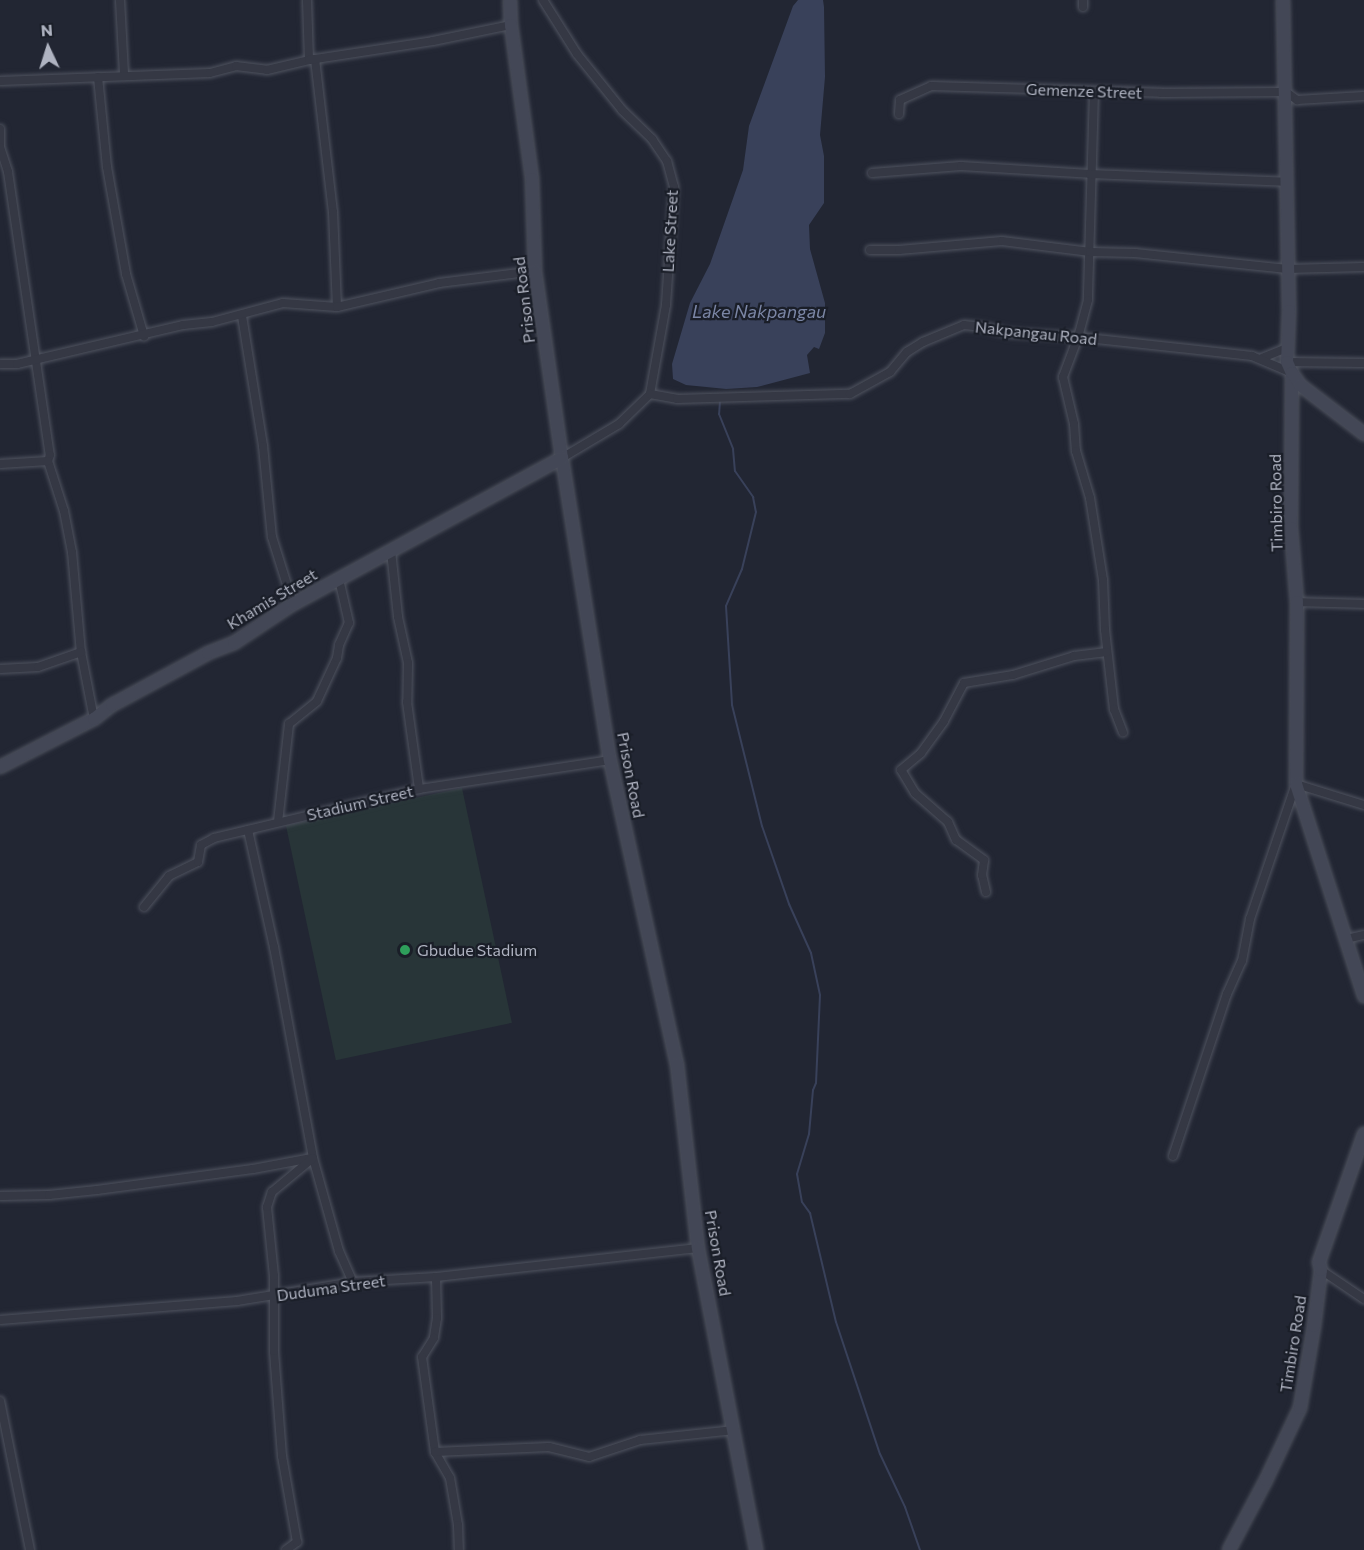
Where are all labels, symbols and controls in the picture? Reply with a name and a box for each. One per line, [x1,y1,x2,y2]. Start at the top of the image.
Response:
north arrow [18,18,78,78]
text: N [40,20,53,39]
street label: Gemenze Street [1026,79,1142,103]
street label: Lake Street [658,189,682,273]
street label: Prison Road [509,256,539,344]
water label: Lake Nakpangau [692,300,826,322]
street label: Nakpangau Road [974,317,1098,349]
street label: Timbiro Road [1266,454,1286,552]
street label: Khamis Street [223,565,321,633]
street label: Prison Road [613,730,649,820]
street label: Stadium Street [305,781,415,825]
place label: Gbudue Stadium [417,940,537,960]
marker: Gbudue Stadium [398,943,412,957]
street label: Prison Road [701,1209,735,1297]
street label: Duduma Street [275,1271,387,1305]
street label: Timbiro Road [1276,1294,1310,1394]

